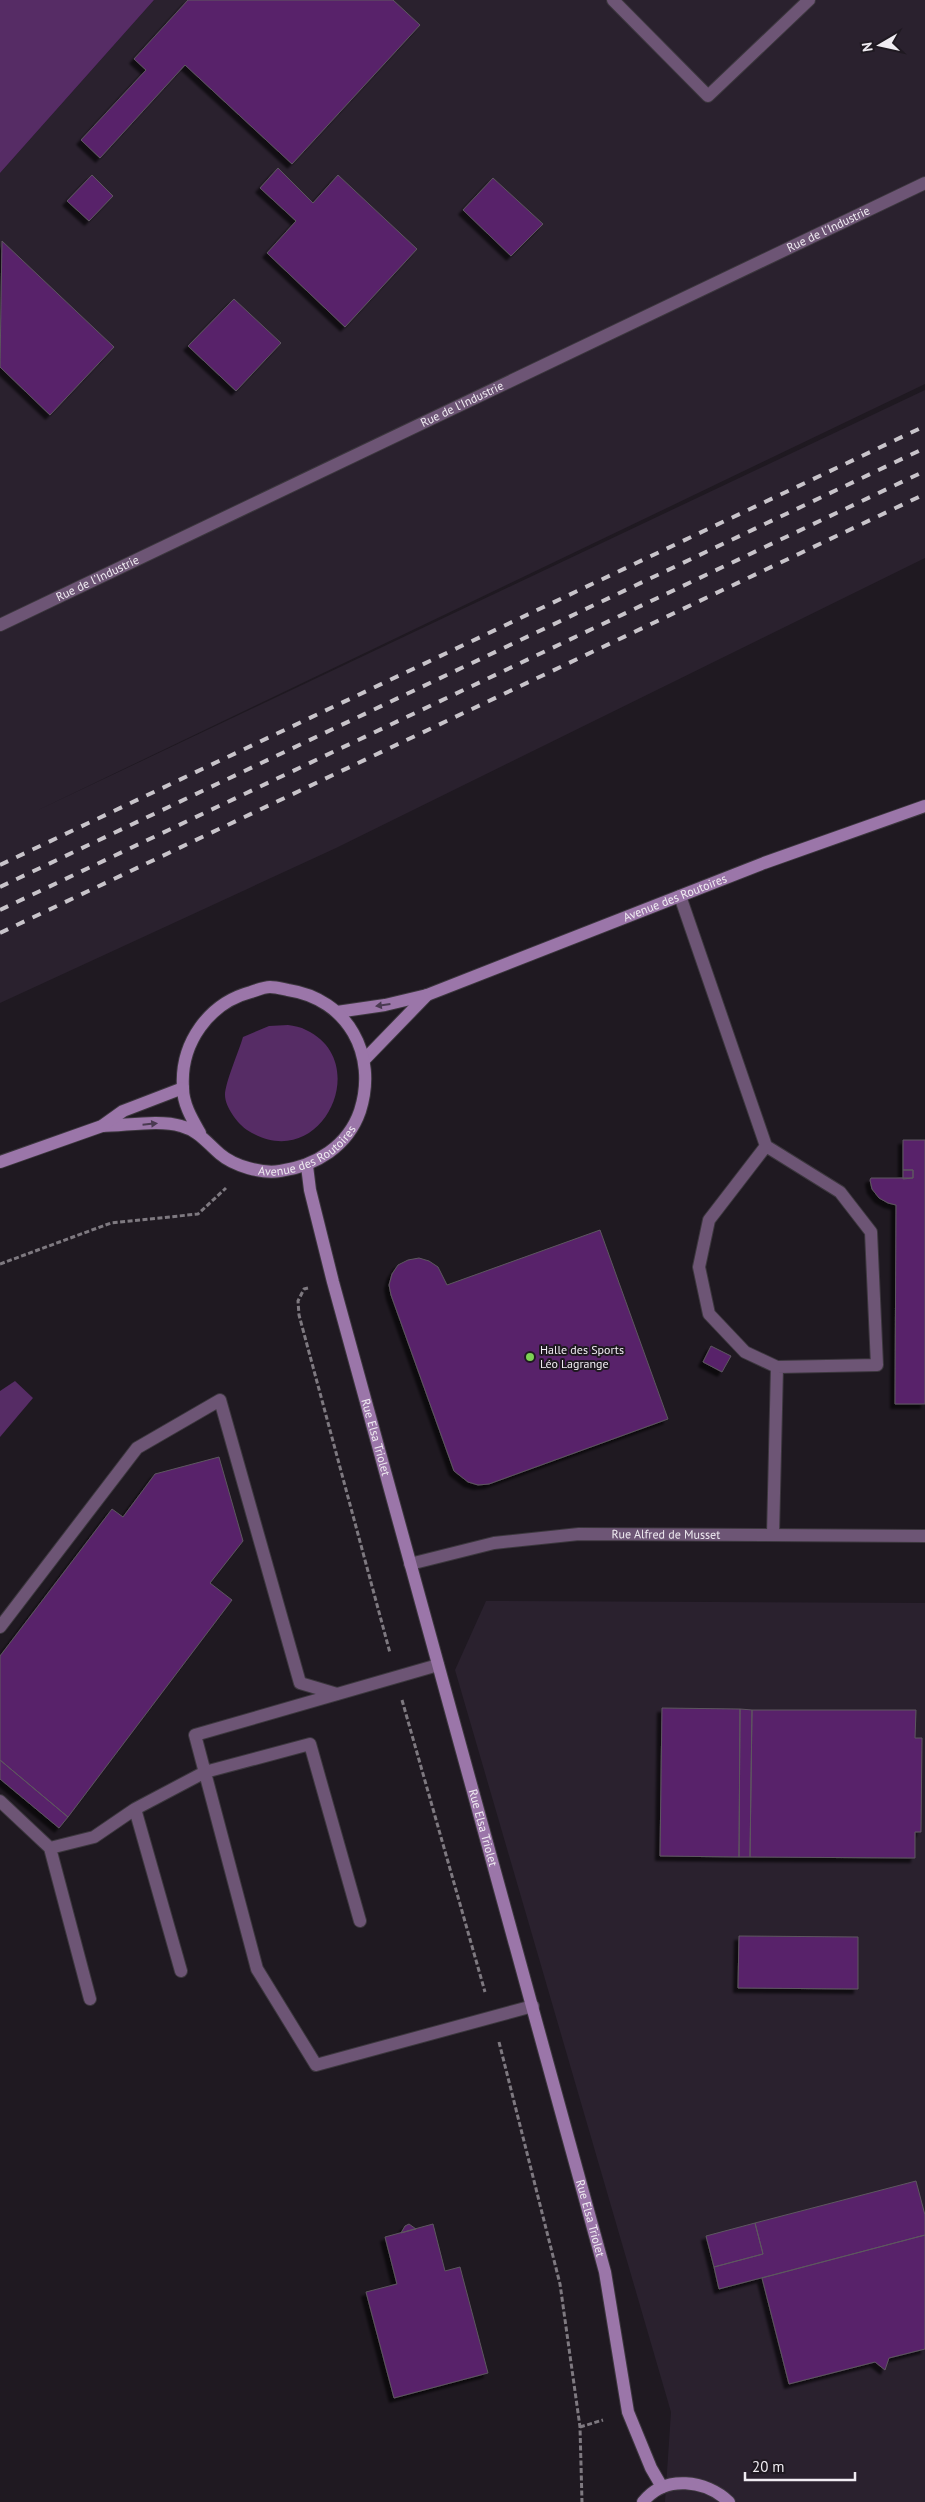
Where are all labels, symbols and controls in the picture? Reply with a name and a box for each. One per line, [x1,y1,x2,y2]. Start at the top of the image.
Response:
north arrow [855,20,905,70]
text: N [858,41,877,53]
street label: Rue de l'Industrie [784,203,872,255]
street label: Rue de l'Industrie [418,378,506,430]
street label: Rue de l'Industrie [53,552,141,604]
street label: Avenue des Routoires [621,870,729,924]
one-way arrow [374,1001,390,1009]
one-way arrow [143,1120,159,1128]
street label: Avenue des Routoires [257,1122,359,1179]
place label: Halle des Sports Léo Lagrange [540,1342,624,1371]
marker: Halle des Sports Léo Lagrange [524,1351,536,1363]
street label: Rue Elsa Triolet [358,1397,394,1477]
street label: Rue Alfred de Musset [612,1526,720,1542]
street label: Rue Elsa Triolet [466,1787,501,1868]
street label: Rue Elsa Triolet [573,2178,608,2258]
scale bar [745,2450,855,2482]
text: 20 m [752,2457,785,2476]

